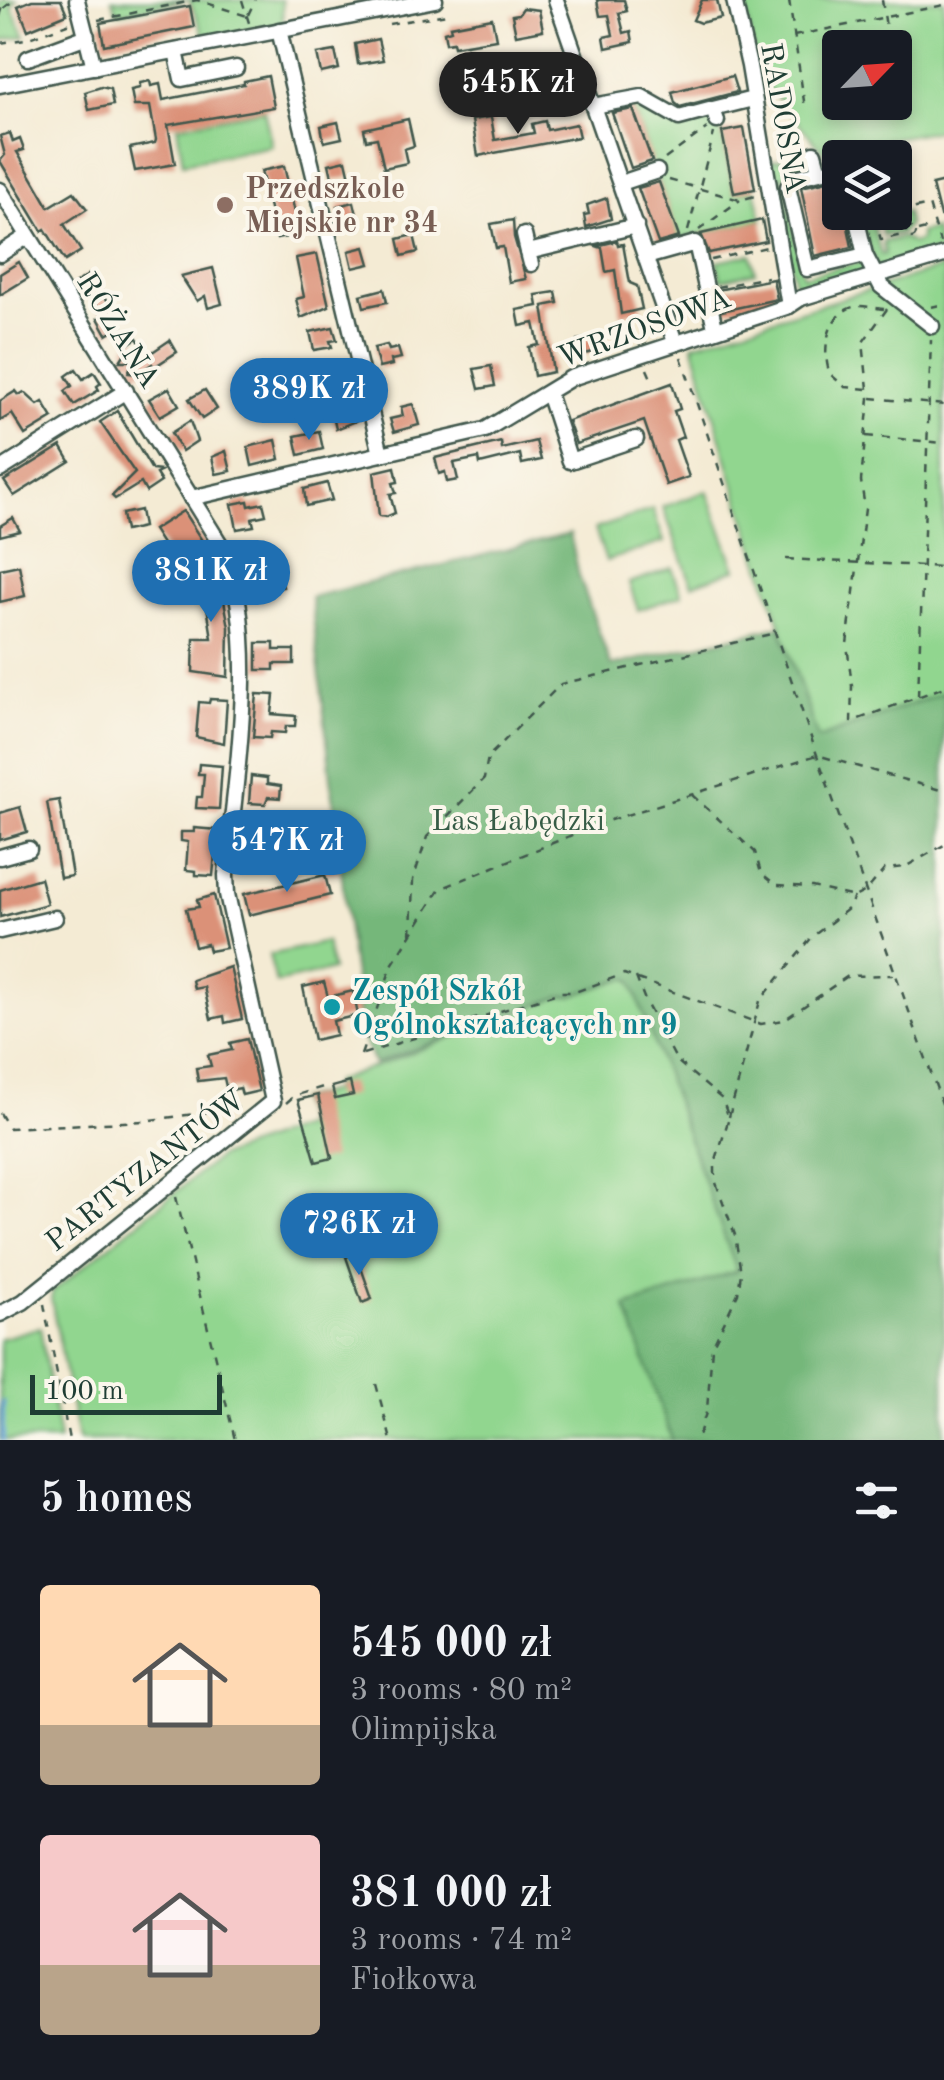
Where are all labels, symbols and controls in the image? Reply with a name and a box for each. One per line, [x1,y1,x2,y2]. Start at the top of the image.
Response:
north arrow [822,30,912,120]
map controls [822,30,912,230]
street label: RADOSNA [754,41,810,196]
pin: 545K zł [426,52,610,137]
text: 545K zł [461,68,575,100]
button: layers [822,140,912,230]
place label: Przedszkole Miejskie nr 34 [245,175,438,239]
marker: Przedszkole Miejskie nr 34 [214,194,236,216]
street label: RÓŻANA [70,265,169,394]
street label: WRZOSOWA [554,284,735,374]
pin: 389K zł [217,358,401,443]
text: 389K zł [252,374,366,406]
pin: 381K zł [119,540,303,625]
text: 381K zł [154,556,268,588]
park label: Las Łabędzki [431,807,605,837]
pin: 547K zł [195,810,379,895]
text: 547K zł [230,826,344,858]
place label: Zespół Szkół Ogólnokształcących nr 9 [352,977,677,1041]
marker: Zespół Szkół Ogólnokształcących nr 9 [321,996,343,1018]
street label: PARTYZANTÓW [38,1081,251,1258]
pin: 726K zł [267,1193,451,1278]
text: 726K zł [302,1209,416,1241]
scale bar [30,1370,222,1414]
text: 100 m [45,1378,124,1406]
icon: filters [849,1473,904,1528]
text: 5 homes [40,1479,192,1521]
text: 545 000 zł [350,1624,552,1666]
icon: home [120,1625,240,1745]
text: 3 rooms · 80 m² [350,1675,572,1707]
text: Olimpijska [350,1715,497,1747]
text: 381 000 zł [350,1874,552,1916]
icon: home [120,1875,240,1995]
text: 3 rooms · 74 m² [350,1925,572,1957]
text: Fiołkowa [350,1965,477,1997]

